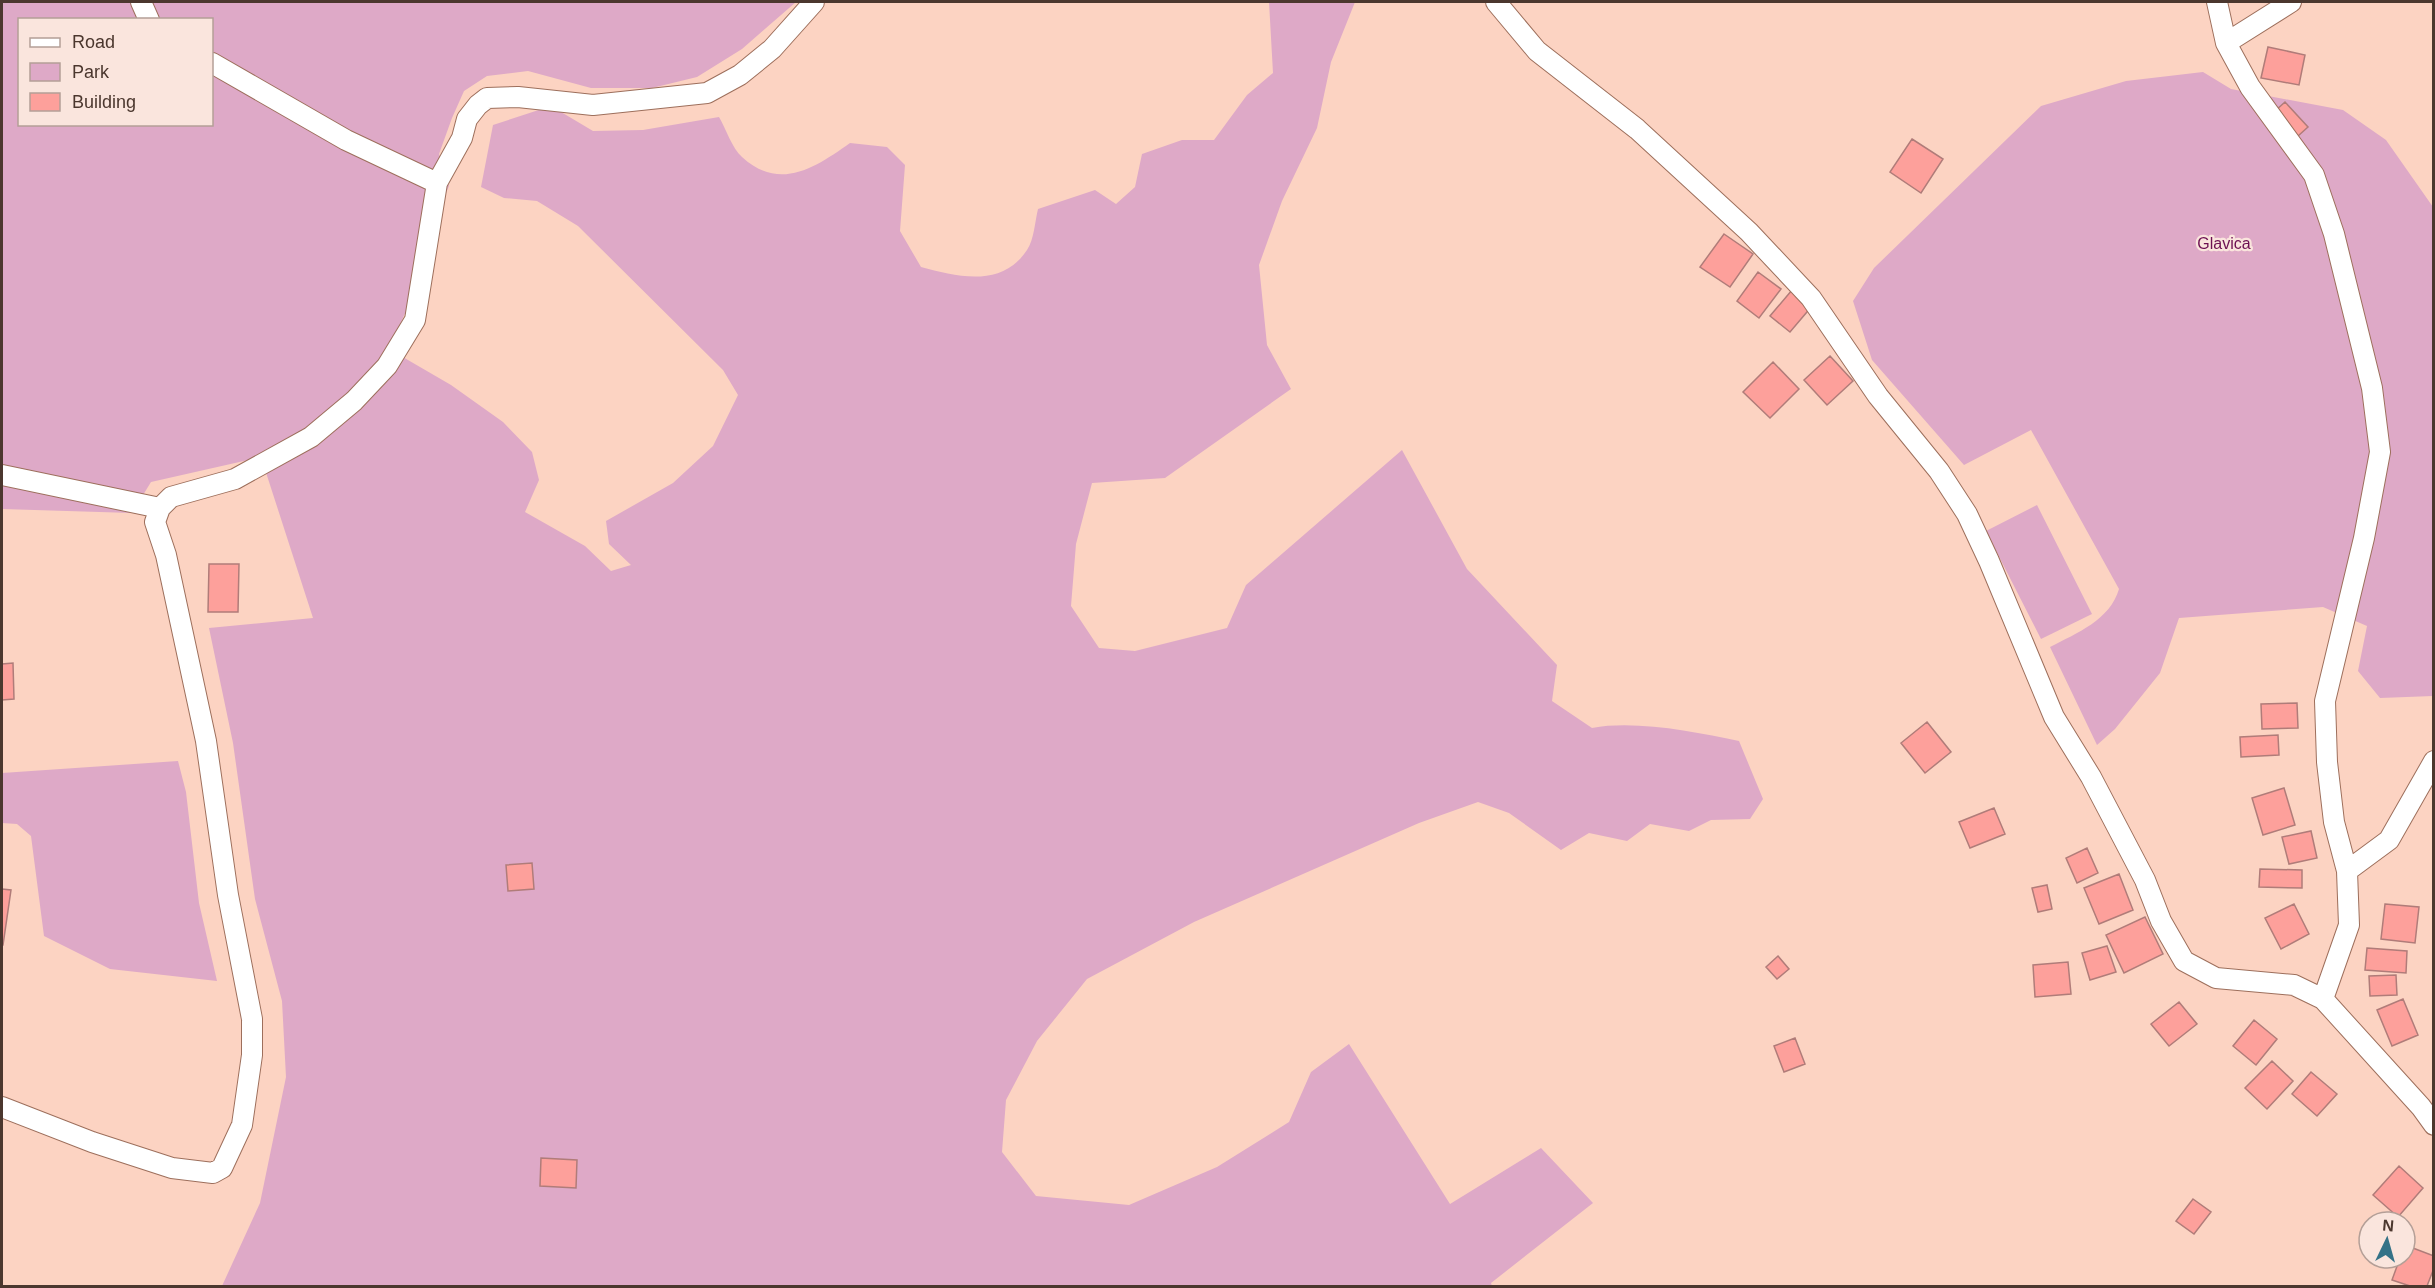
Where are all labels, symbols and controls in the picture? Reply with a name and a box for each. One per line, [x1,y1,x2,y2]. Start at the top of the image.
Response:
legend [18,18,213,126]
text: Road [72,32,115,52]
text: Park [72,62,110,82]
text: Building [72,92,136,112]
park label: Glavica [2197,235,2251,252]
north arrow [2357,1210,2417,1270]
text: N [2382,1217,2395,1235]

